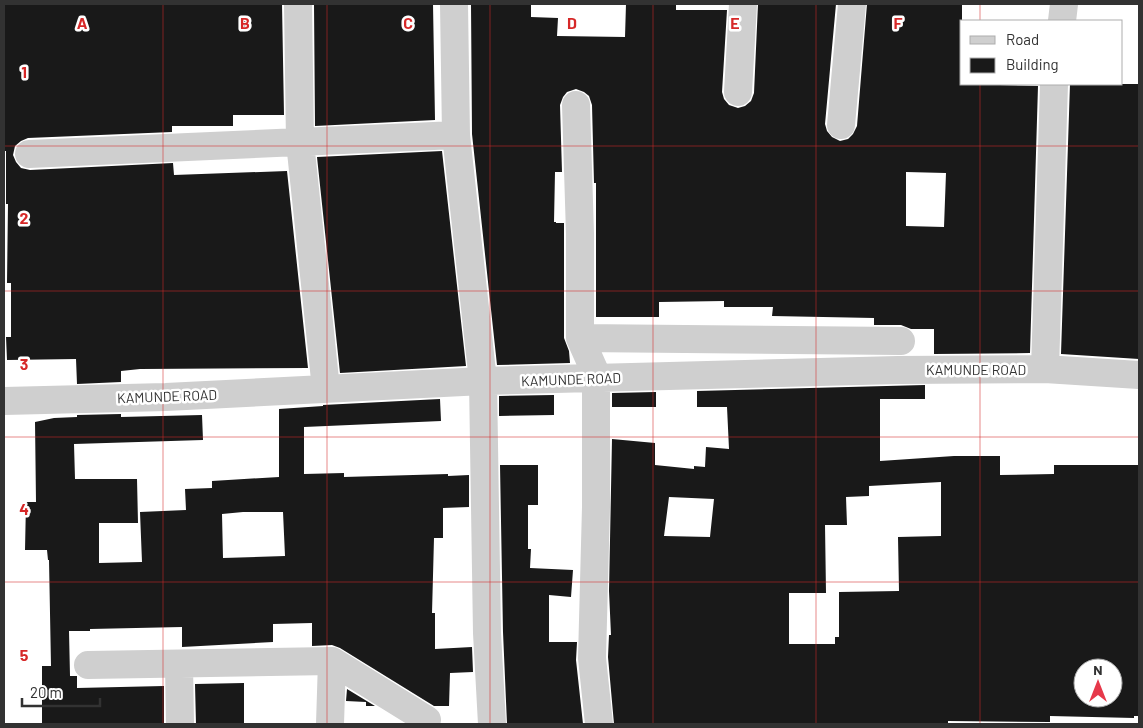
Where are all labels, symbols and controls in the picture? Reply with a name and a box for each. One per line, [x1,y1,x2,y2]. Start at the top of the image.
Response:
text: A [77,13,88,32]
text: B [240,13,250,32]
text: C [403,13,413,32]
text: D [567,13,577,32]
text: E [730,13,740,32]
text: F [894,13,903,32]
legend [960,20,1123,85]
text: Road [1006,30,1039,48]
text: Building [1006,55,1059,73]
text: 1 [21,62,27,81]
text: 2 [20,208,29,227]
text: 3 [20,354,28,373]
street label: KAMUNDE ROAD [926,361,1026,378]
street label: KAMUNDE ROAD [521,369,621,389]
street label: KAMUNDE ROAD [117,386,217,406]
text: 4 [19,499,29,518]
text: 5 [20,645,29,664]
north arrow [1073,658,1123,708]
text: N [1093,661,1103,678]
scale bar [22,676,100,708]
text: 20 m [30,683,62,701]

